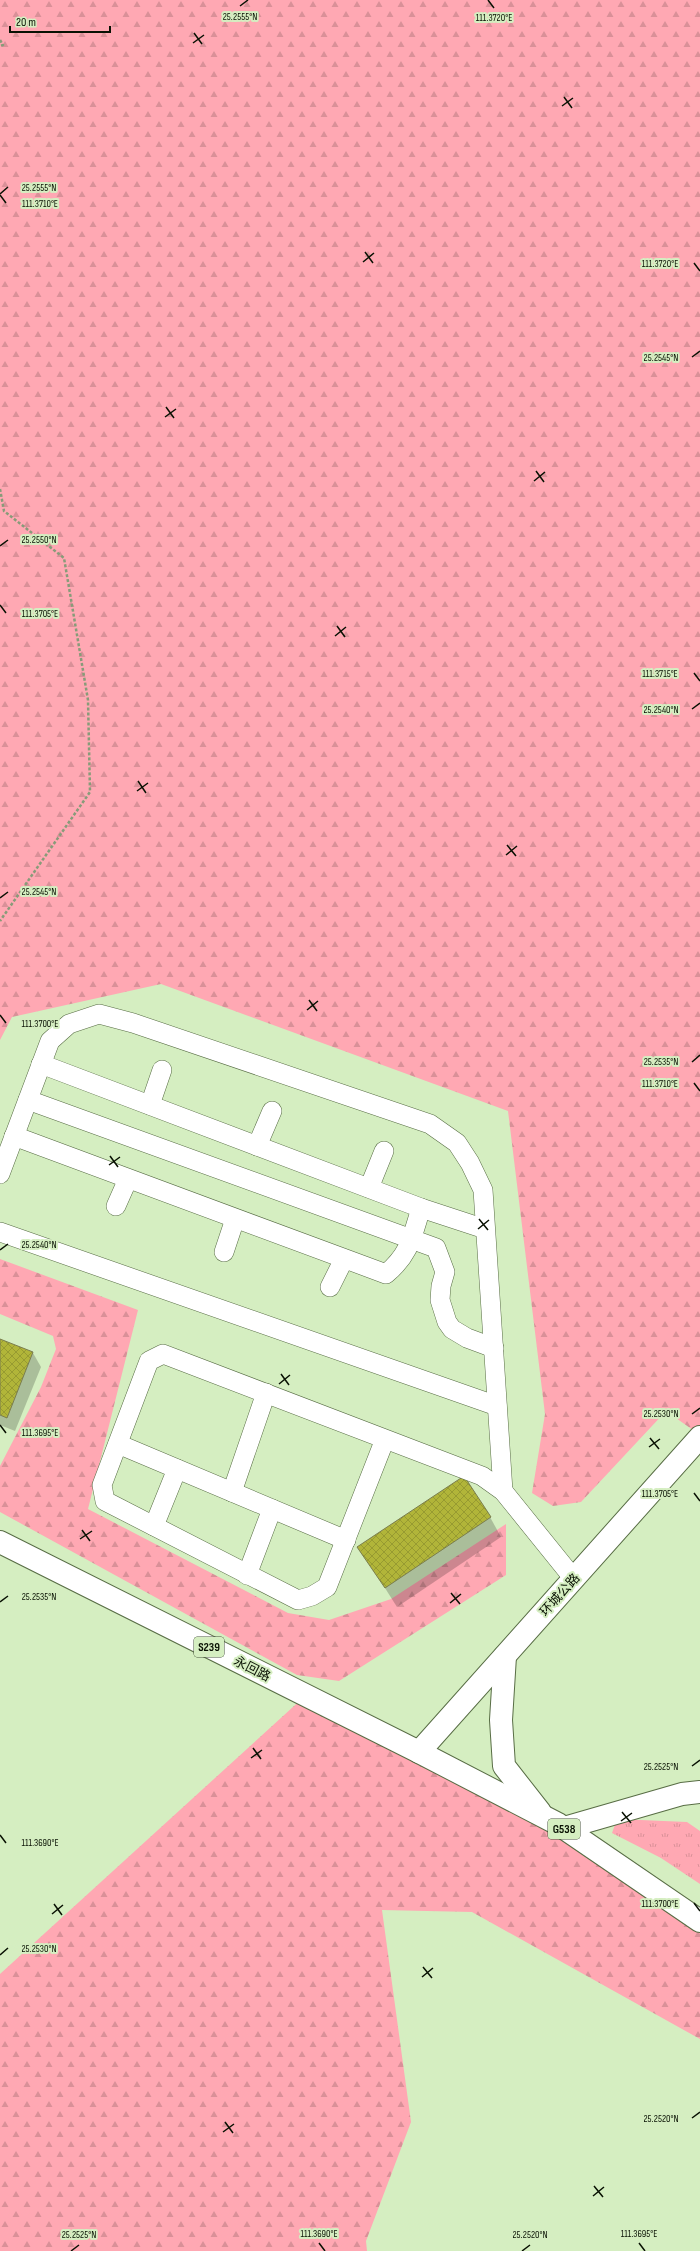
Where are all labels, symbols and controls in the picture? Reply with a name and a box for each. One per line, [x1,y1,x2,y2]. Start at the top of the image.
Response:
scale bar [10,8,110,34]
text: 25.2555°N [223,11,257,23]
text: 111.3720°E [476,12,512,24]
text: 20 m [16,15,36,30]
text: 25.2555°N [22,182,56,194]
text: 111.3710°E [22,198,58,210]
text: 111.3720°E [642,258,678,270]
text: 25.2545°N [644,352,678,364]
text: 25.2550°N [21,534,57,546]
text: 111.3705°E [22,608,58,620]
text: 111.3715°E [642,668,678,680]
text: 25.2540°N [643,704,679,716]
text: 25.2545°N [22,886,56,898]
text: 111.3700°E [22,1018,58,1030]
text: 25.2535°N [644,1056,678,1068]
text: 111.3710°E [642,1078,678,1090]
text: 25.2540°N [21,1239,57,1251]
text: 25.2530°N [643,1408,679,1420]
text: 111.3695°E [22,1427,58,1439]
text: 111.3705°E [642,1488,678,1500]
street label: 环城公路 [537,1570,583,1620]
text: 25.2535°N [22,1591,56,1603]
road number: S239 [194,1637,224,1657]
street label: 永回路 [231,1653,273,1685]
text: 25.2525°N [644,1761,678,1773]
road number: G538 [548,1819,580,1839]
text: 111.3690°E [21,1837,59,1849]
text: 111.3700°E [642,1898,678,1910]
text: 25.2530°N [21,1943,57,1955]
text: 25.2520°N [643,2113,679,2125]
text: 111.3690°E [300,2228,338,2240]
text: 111.3695°E [621,2228,657,2240]
text: 25.2525°N [62,2229,96,2241]
text: 25.2520°N [512,2229,548,2241]

